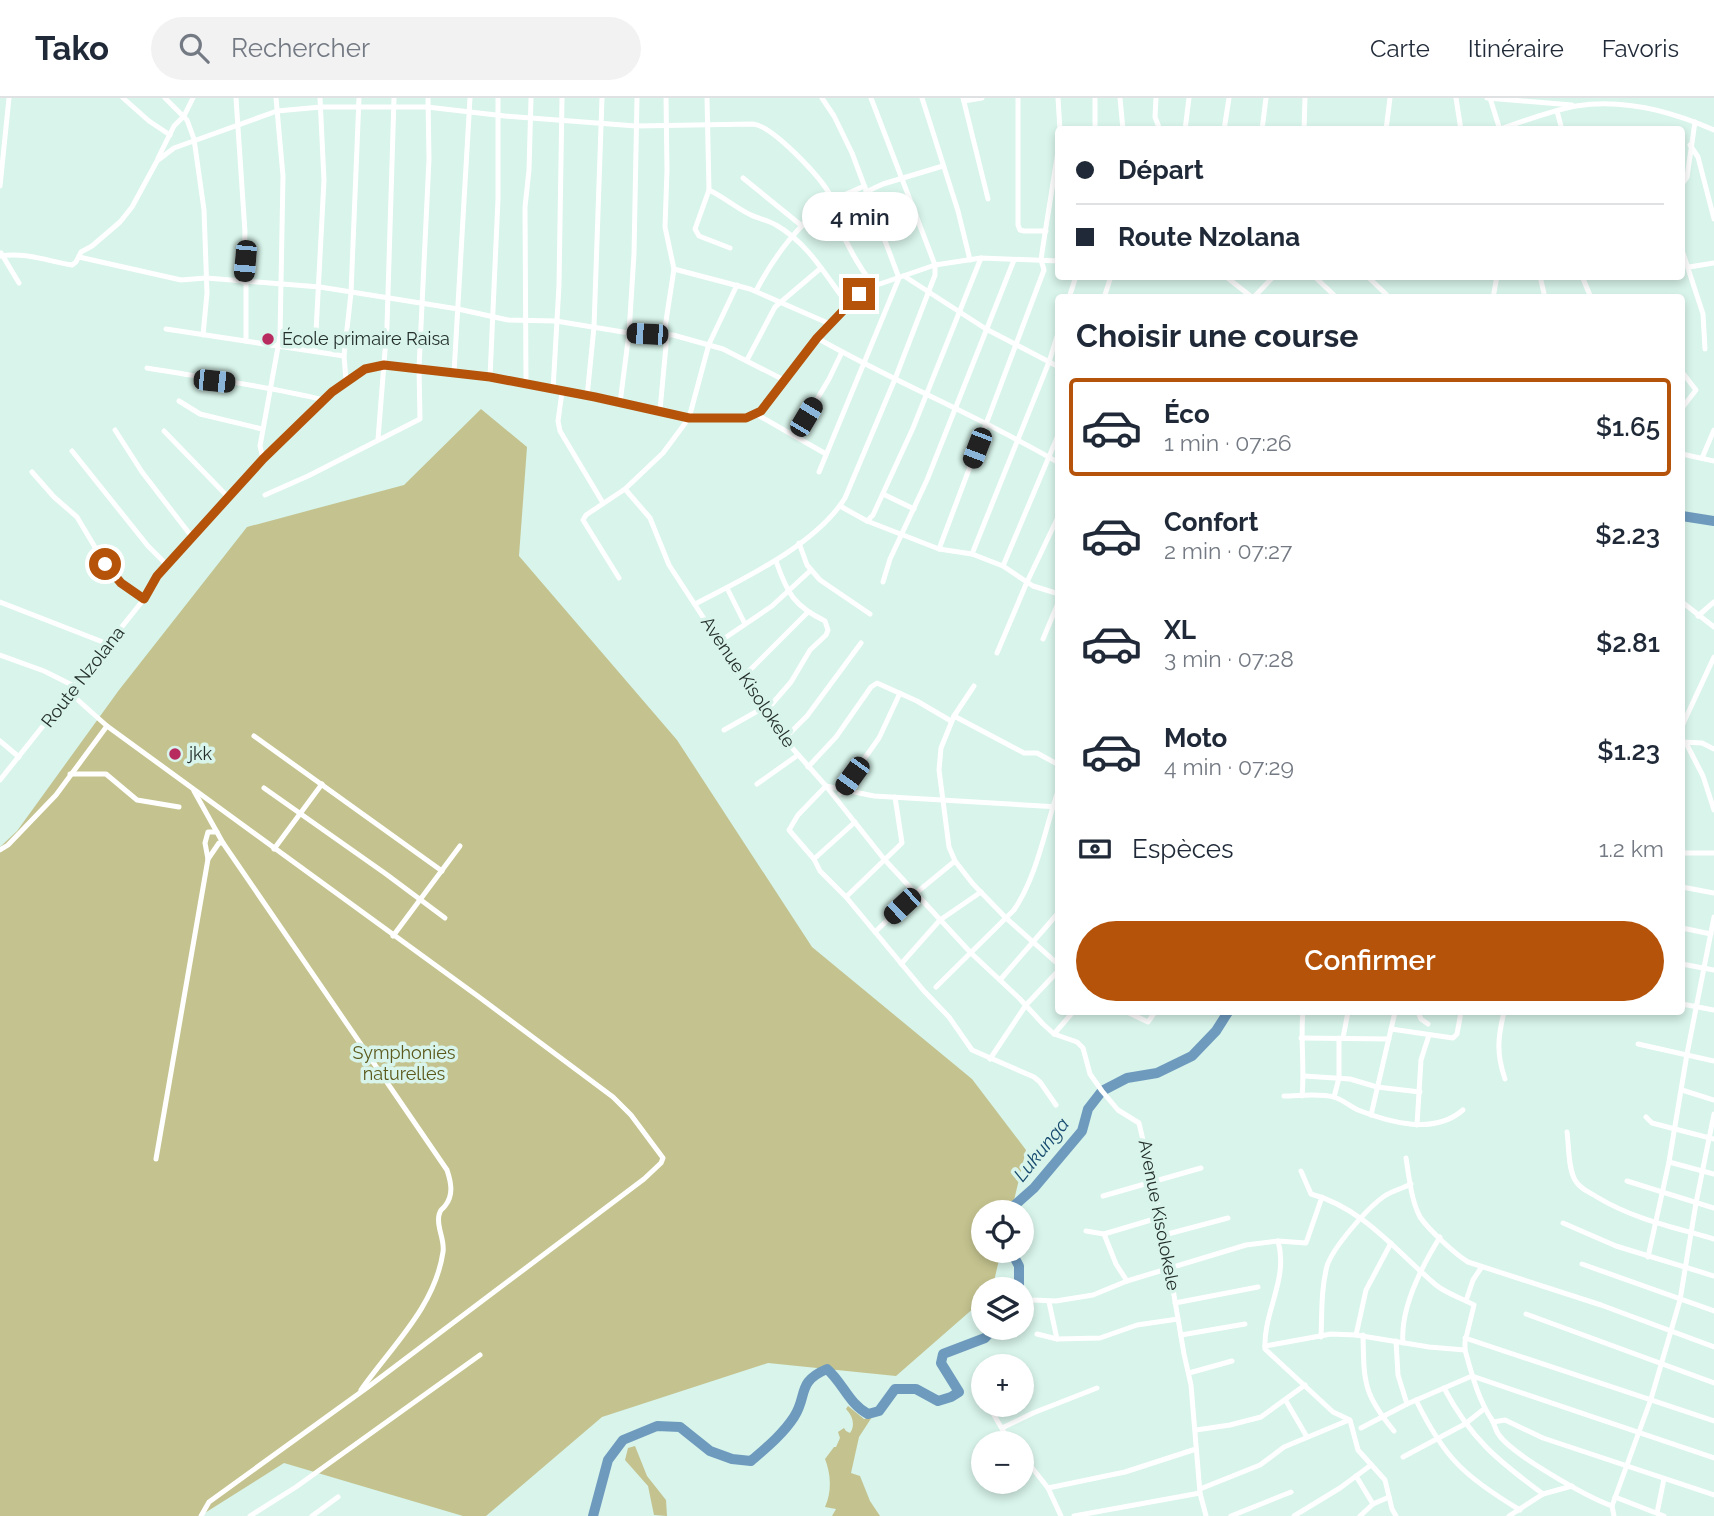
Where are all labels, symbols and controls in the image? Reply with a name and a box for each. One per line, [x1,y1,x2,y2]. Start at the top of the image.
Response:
search box [151,17,641,80]
text: Tako [35,29,109,68]
icon: search [175,29,213,67]
text: Rechercher [231,33,370,63]
text: Carte [1370,34,1430,63]
text: Itinéraire [1468,34,1564,63]
text: Favoris [1602,34,1679,63]
text: Départ [1118,155,1204,185]
callout: 4 min [801,192,917,242]
text: 4 min [830,203,890,230]
text: Route Nzolana [1118,222,1300,252]
car [233,239,258,283]
route end [843,278,875,310]
text: Choisir une course [1076,317,1359,354]
car [626,322,669,346]
place label: École primaire Raisa [282,327,450,349]
marker: École primaire Raisa [260,331,276,347]
car [193,368,236,394]
car [787,394,826,440]
icon: car [1080,396,1143,459]
text: Éco [1164,399,1210,429]
text: $1.65 [1596,412,1660,442]
car [960,425,995,471]
text: 1 min · 07:26 [1164,429,1292,456]
icon: car [1080,504,1143,567]
text: Confort [1164,507,1258,537]
text: $2.23 [1595,520,1660,550]
text: 2 min · 07:27 [1164,537,1292,564]
route start [89,548,121,580]
street label: Avenue Kisolokele [697,612,800,752]
icon: car [1080,612,1143,675]
text: XL [1164,615,1196,645]
street label: Route Nzolana [37,622,128,731]
text: $2.81 [1596,628,1660,658]
text: 3 min · 07:28 [1164,645,1294,672]
icon: car [1080,720,1143,783]
text: Moto [1164,723,1227,753]
text: $1.23 [1597,736,1660,766]
place label: jkk [186,743,213,764]
marker: jkk [167,746,183,762]
car [832,753,873,799]
text: 4 min · 07:29 [1164,753,1294,780]
icon: cash [1076,830,1114,868]
text: Espèces [1132,834,1234,864]
text: 1.2 km [1599,835,1664,862]
car [880,884,925,928]
button: Confirmer [1076,921,1664,1001]
park label: Symphonies naturelles [353,1042,456,1084]
water label: Lukunga [1009,1113,1073,1185]
street label: Avenue Kisolokele [1135,1138,1185,1293]
map controls [971,1200,1034,1494]
button: locate [971,1200,1034,1263]
button: layers [971,1277,1034,1340]
button: + [971,1354,1034,1417]
button: − [971,1431,1034,1494]

